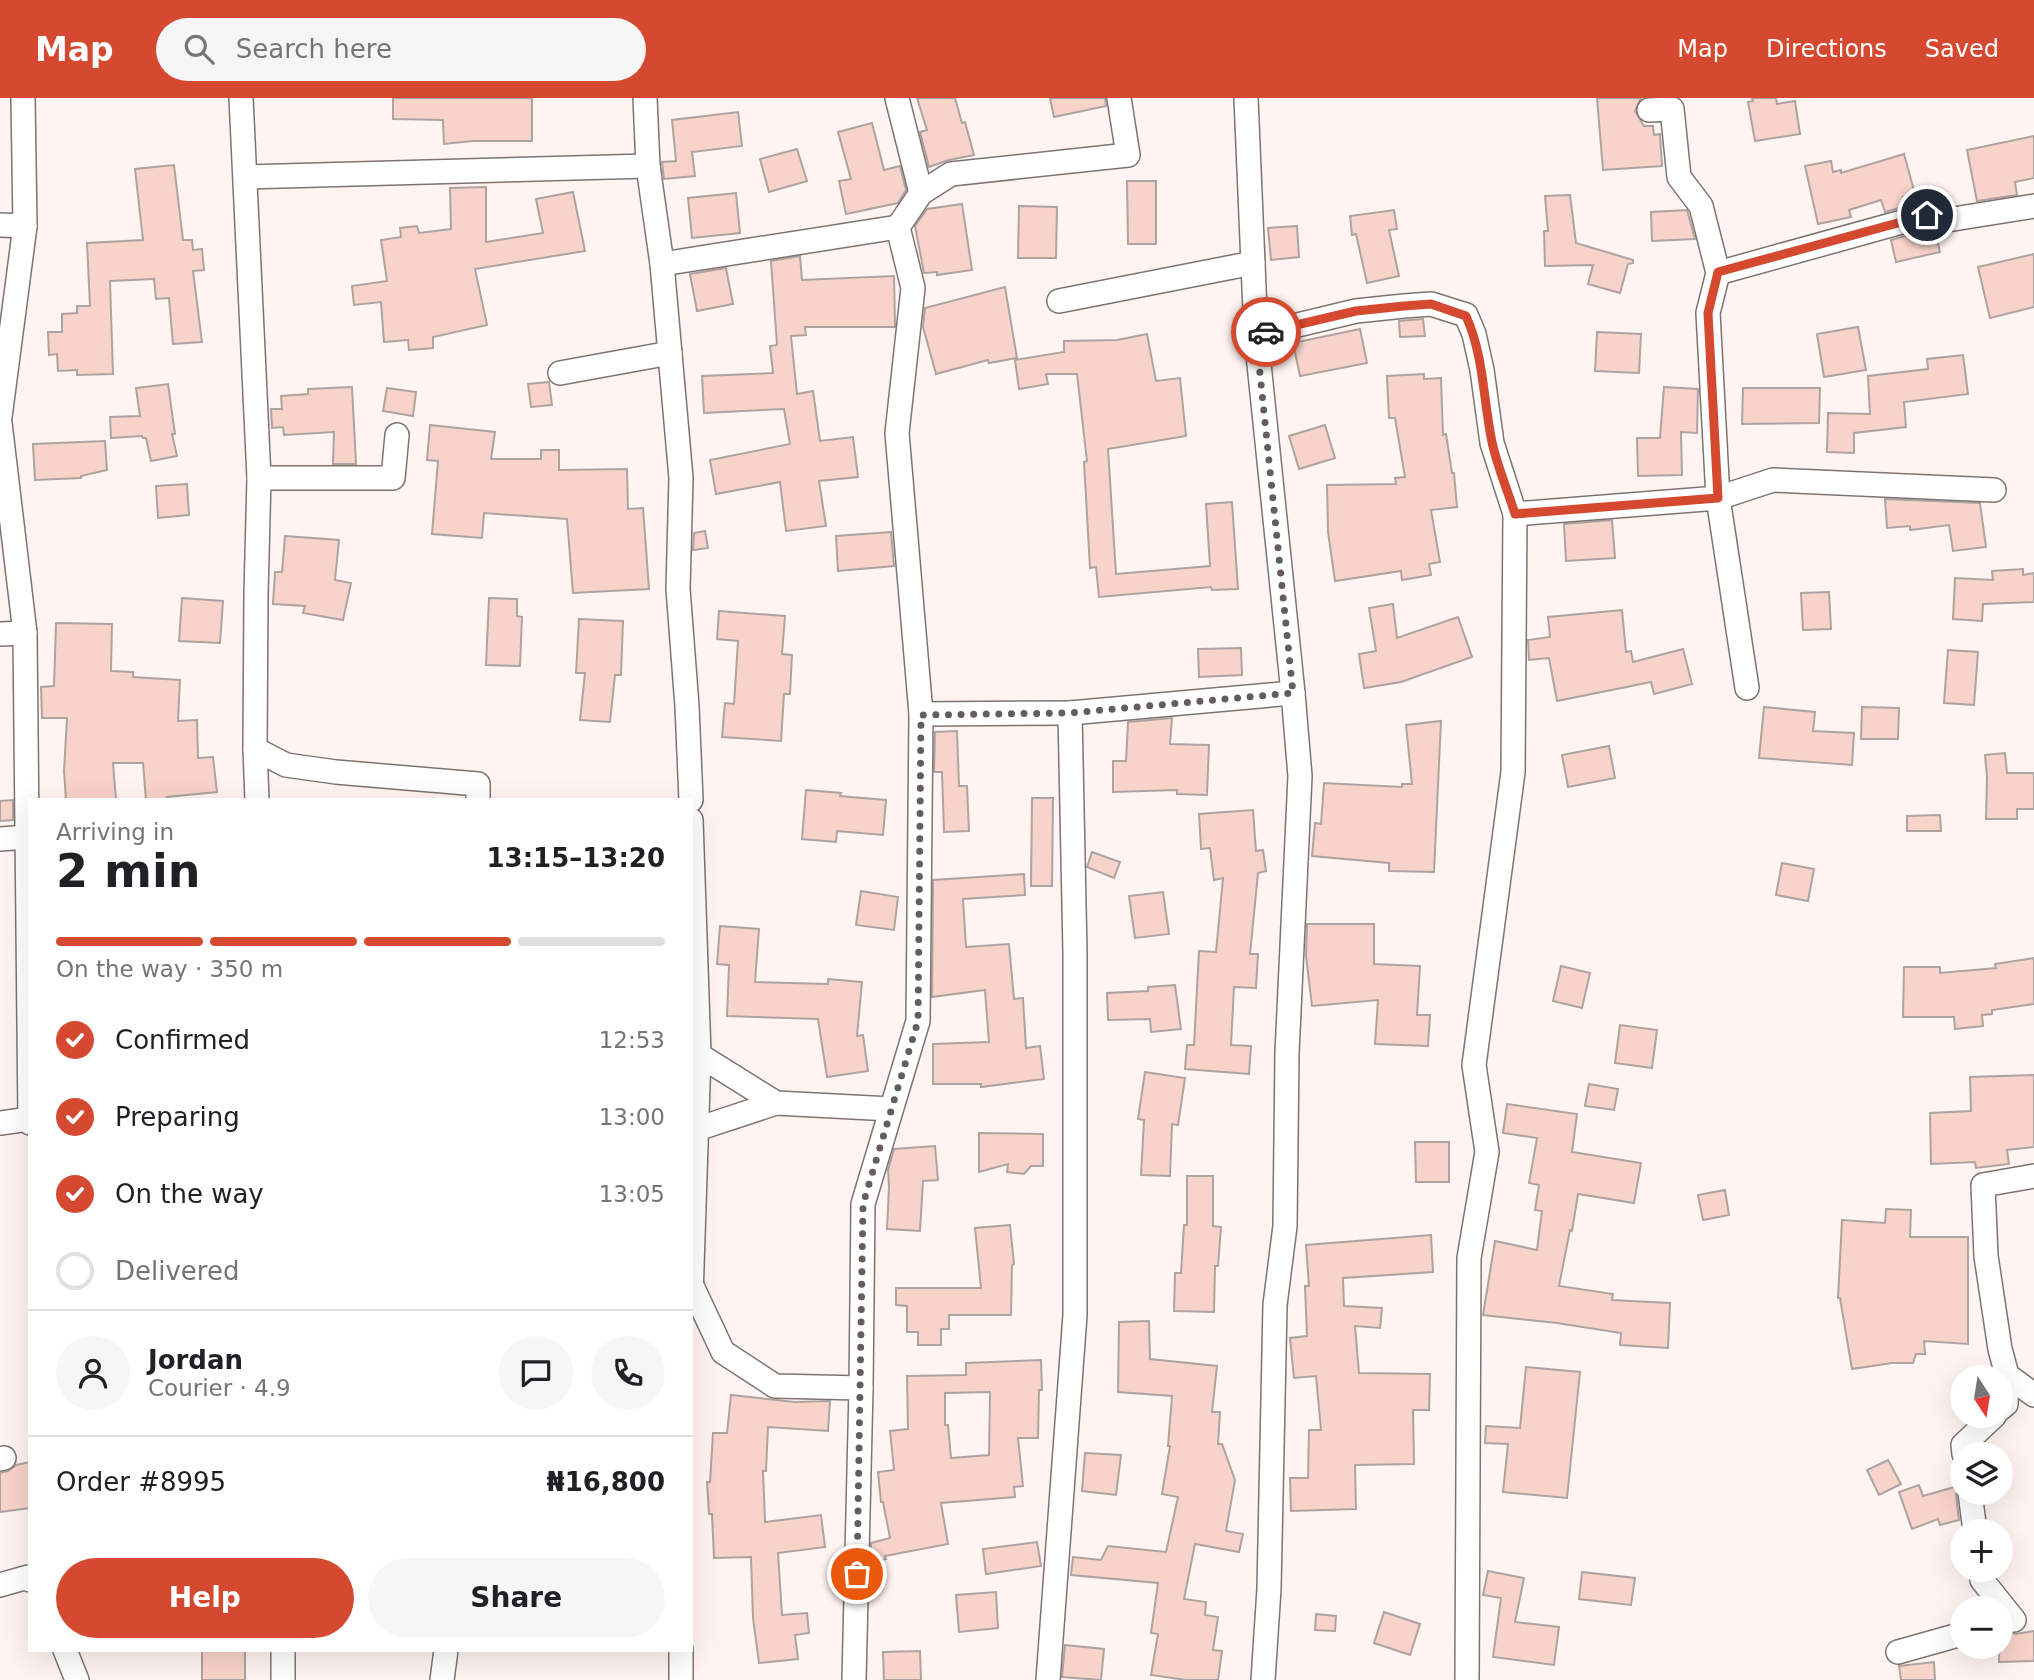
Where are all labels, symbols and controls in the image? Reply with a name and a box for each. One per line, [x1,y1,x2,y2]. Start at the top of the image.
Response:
search box [156,18,646,81]
text: Map [35,30,114,69]
icon: search [180,30,218,68]
text: Search here [236,34,392,64]
text: Map [1677,35,1728,63]
text: Directions [1766,35,1887,63]
text: Saved [1925,35,1999,63]
pin [1897,185,1957,245]
icon: home [1908,196,1946,234]
courier [1231,297,1301,367]
icon: car [1247,313,1285,351]
text: Arriving in [56,819,174,845]
text: 13:15–13:20 [486,843,665,873]
text: 2 min [56,844,200,898]
text: On the way · 350 m [56,956,283,982]
icon: check [56,1021,94,1059]
text: Confirmed [115,1025,250,1055]
text: 12:53 [599,1027,665,1053]
icon: check [56,1098,94,1136]
text: Preparing [115,1102,240,1132]
text: 13:00 [599,1104,665,1130]
icon: check [56,1175,94,1213]
text: On the way [115,1179,264,1209]
text: 13:05 [599,1181,665,1207]
text: Delivered [115,1256,239,1286]
button: person [56,1336,130,1410]
button: chat [499,1336,573,1410]
button: phone [591,1336,665,1410]
text: Jordan [148,1345,243,1375]
north arrow [1950,1365,2012,1428]
map controls [1950,1365,2013,1659]
text: Courier · 4.9 [148,1375,291,1401]
button: layers [1950,1442,2013,1505]
text: Order #8995 [56,1467,226,1497]
text: ₦16,800 [547,1467,665,1497]
button: + [1950,1519,2013,1582]
pin [827,1544,887,1604]
icon: bag [838,1555,876,1593]
button: Help [56,1558,354,1638]
button: Share [368,1558,665,1638]
button: − [1950,1596,2013,1659]

